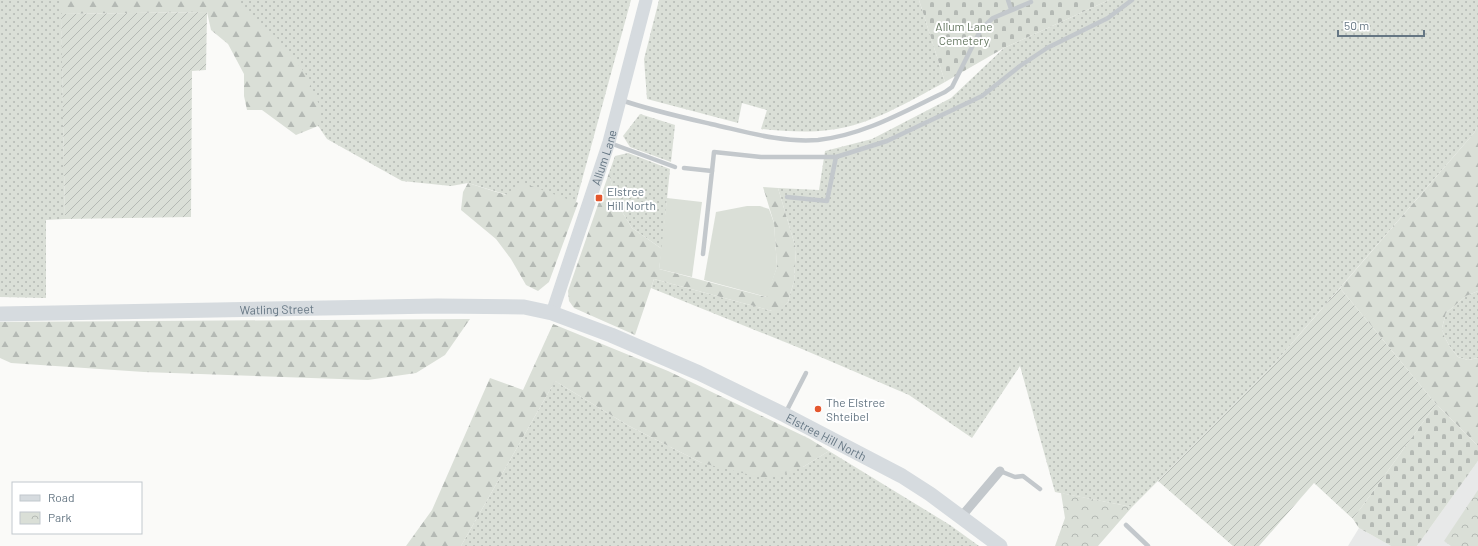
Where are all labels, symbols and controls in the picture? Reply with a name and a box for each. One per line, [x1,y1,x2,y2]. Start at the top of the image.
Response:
scale bar [1338,12,1424,38]
text: 50 m [1344,18,1369,32]
park label: Allum Lane Cemetery [935,19,993,47]
street label: Allum Lane [588,128,619,187]
place label: Elstree Hill North [607,184,656,212]
marker: Elstree Hill North [594,193,604,203]
street label: Watling Street [240,301,314,317]
place label: The Elstree Shteibel [826,395,885,423]
marker: The Elstree Shteibel [813,404,823,414]
street label: Elstree Hill North [784,410,869,463]
legend [12,482,142,534]
text: Road [48,490,75,504]
text: Park [48,510,72,524]

